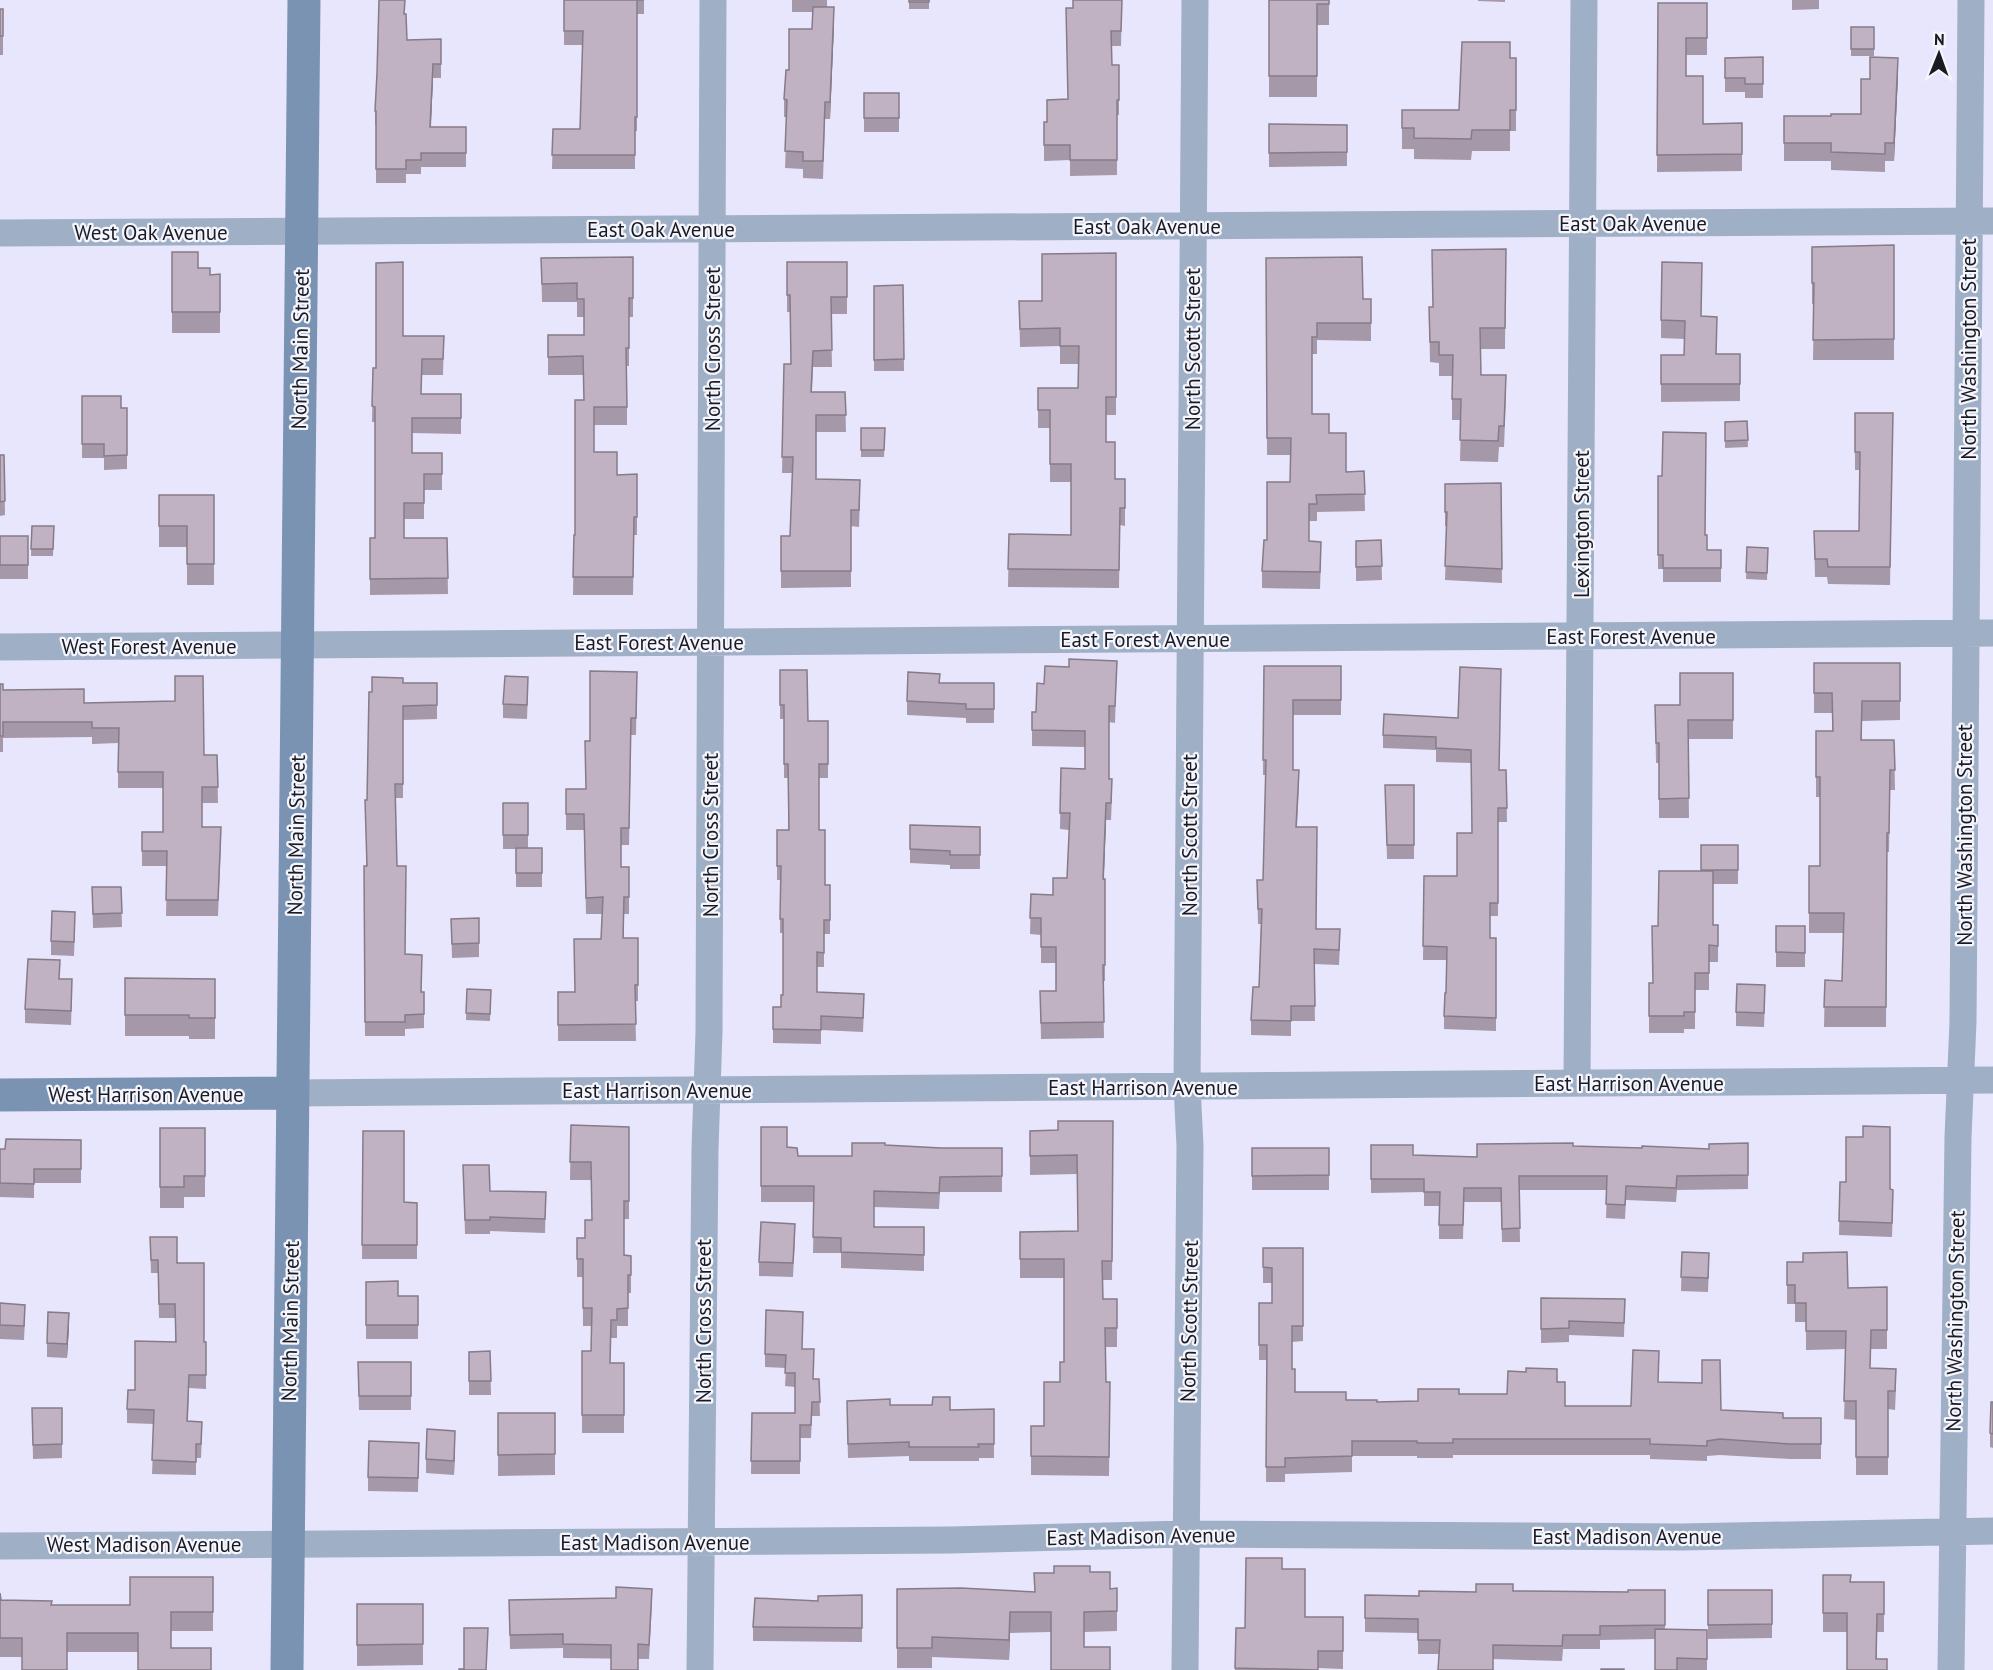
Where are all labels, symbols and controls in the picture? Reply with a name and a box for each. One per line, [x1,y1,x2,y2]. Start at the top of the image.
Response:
north arrow [1909,24,1969,84]
text: N [1934,29,1945,49]
street label: East Oak Avenue [1559,210,1707,237]
street label: East Oak Avenue [1073,213,1221,240]
street label: East Oak Avenue [587,216,735,243]
street label: West Oak Avenue [74,219,228,246]
street label: North Washington Street [1955,238,1982,460]
street label: North Cross Street [699,267,726,431]
street label: North Main Street [285,268,315,430]
street label: North Scott Street [1179,268,1206,430]
street label: Lexington Street [1568,450,1595,598]
street label: East Forest Avenue [1546,623,1716,650]
street label: East Forest Avenue [1060,626,1230,653]
street label: East Forest Avenue [574,629,744,656]
street label: West Forest Avenue [61,633,237,660]
street label: North Washington Street [1951,724,1978,946]
street label: North Cross Street [697,753,724,917]
street label: North Main Street [281,754,311,916]
street label: North Scott Street [1176,754,1203,916]
street label: East Harrison Avenue [1534,1070,1724,1097]
street label: East Harrison Avenue [1048,1074,1238,1101]
street label: East Harrison Avenue [562,1077,752,1104]
street label: West Harrison Avenue [48,1081,244,1108]
street label: North Washington Street [1940,1210,1970,1432]
street label: North Cross Street [690,1239,717,1403]
street label: North Main Street [275,1240,305,1402]
street label: North Scott Street [1174,1240,1204,1402]
street label: East Madison Avenue [1046,1521,1236,1551]
street label: East Madison Avenue [1532,1523,1722,1550]
street label: East Madison Avenue [560,1529,750,1556]
street label: West Madison Avenue [47,1531,241,1558]

